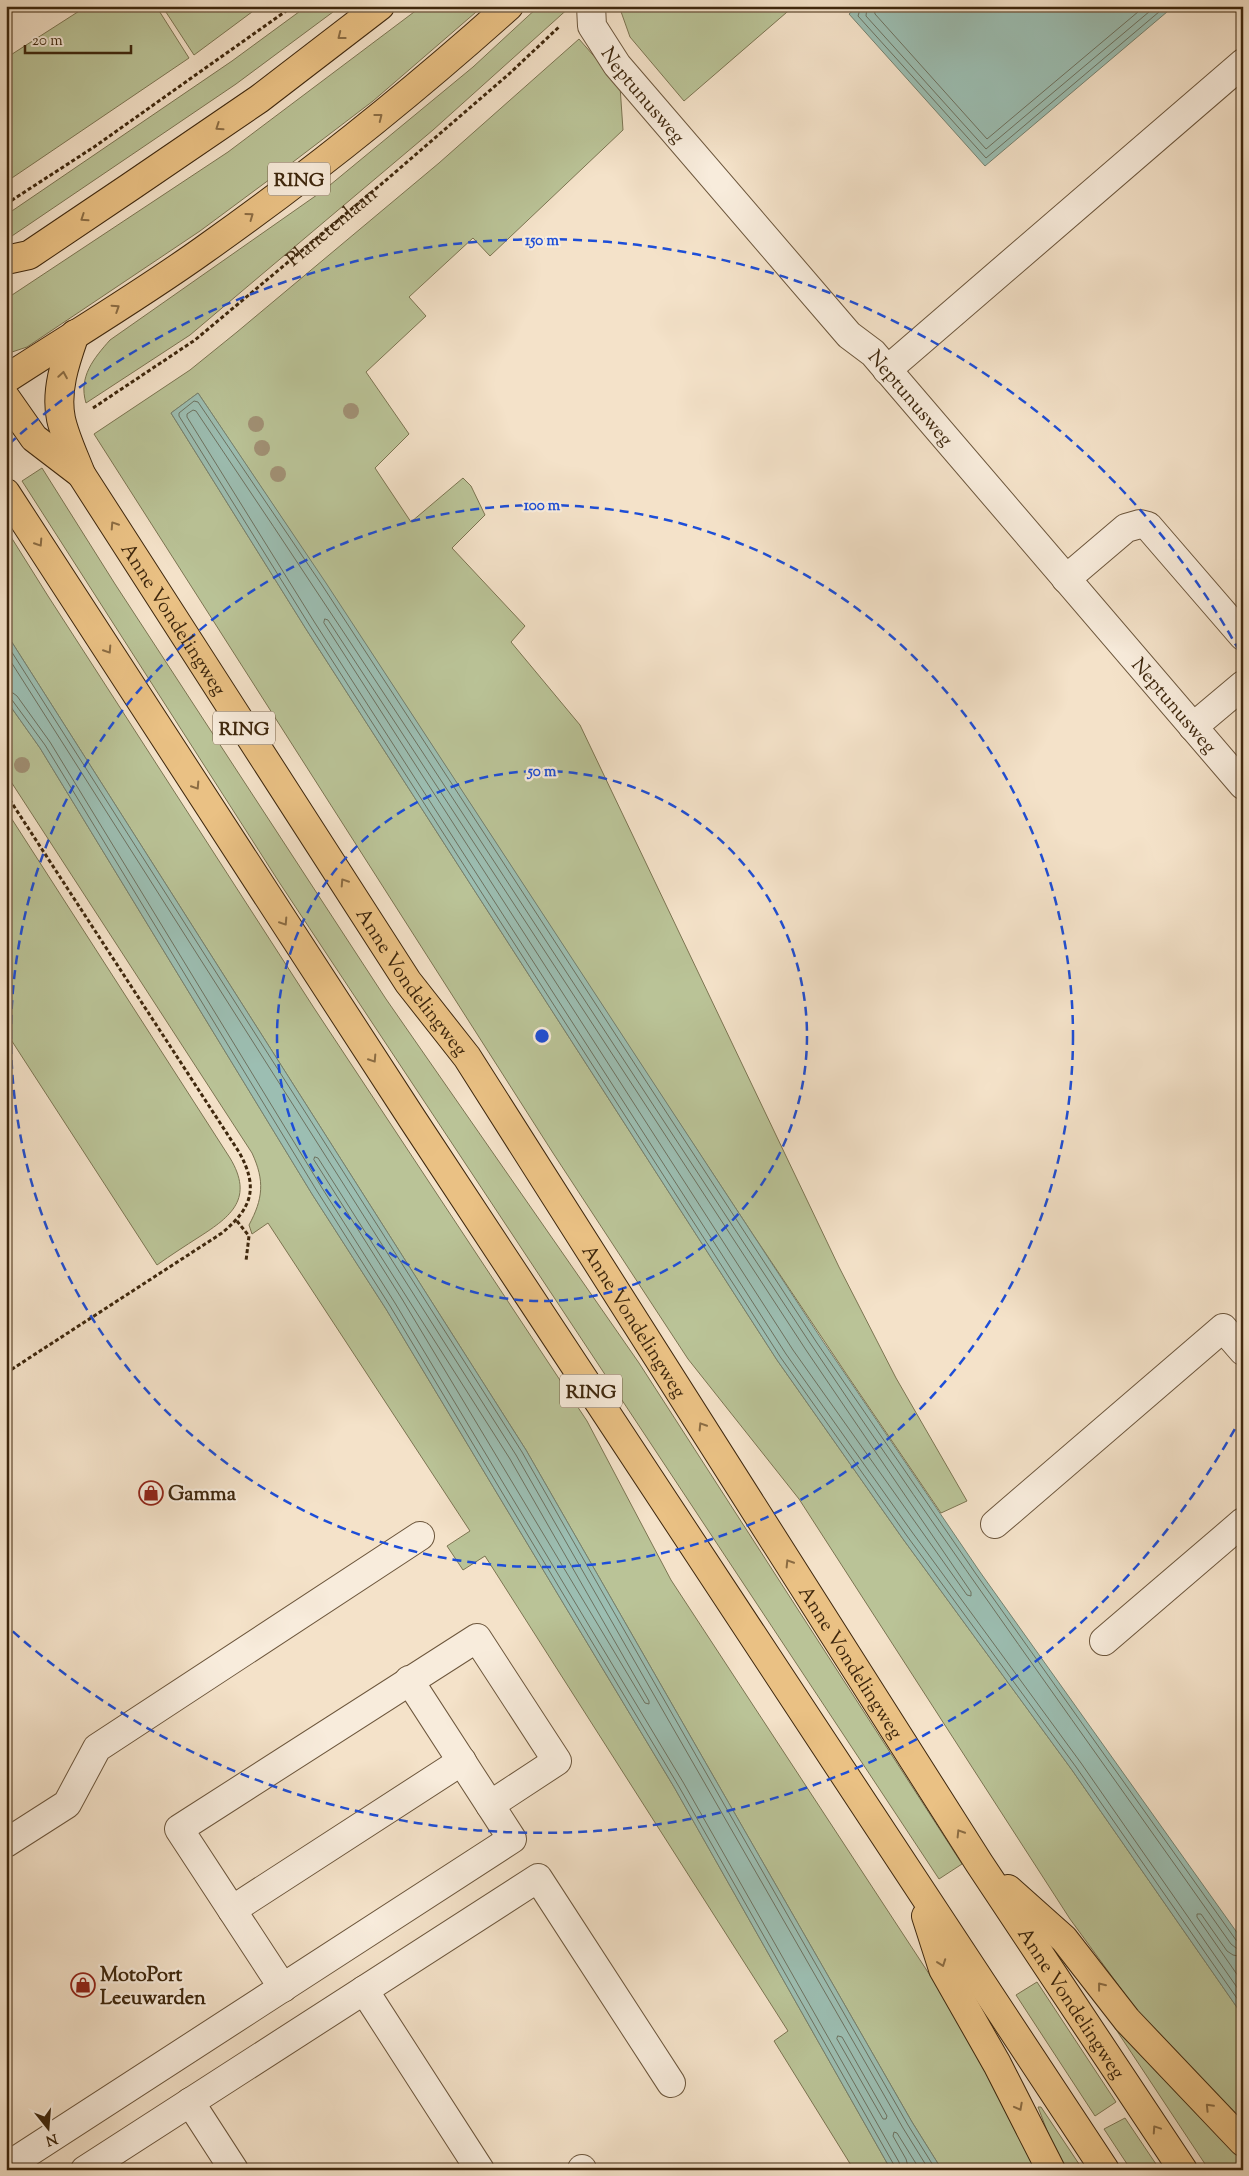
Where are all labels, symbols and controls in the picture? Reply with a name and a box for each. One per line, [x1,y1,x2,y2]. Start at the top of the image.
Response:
scale bar [25,22,131,54]
one-way arrow [337,30,347,39]
text: 20 m [32,31,63,52]
street label: Neptunusweg [592,42,691,151]
one-way arrow [373,115,382,123]
one-way arrow [215,121,225,130]
road number: RING [268,162,330,195]
street label: Planetenlaan [281,181,385,275]
one-way arrow [81,212,90,221]
one-way arrow [244,213,254,222]
text: 150 m [525,231,559,252]
one-way arrow [111,304,120,314]
street label: Neptunusweg [860,345,959,454]
one-way arrow [57,371,67,379]
text: 100 m [524,496,561,517]
one-way arrow [110,521,120,530]
one-way arrow [33,538,42,547]
street label: Anne Vondelingweg [112,538,232,702]
one-way arrow [101,644,111,653]
street label: Neptunusweg [1123,652,1222,761]
road number: RING [213,711,275,744]
text: 50 m [527,762,557,783]
one-way arrow [190,780,199,790]
one-way arrow [340,879,350,888]
street label: Anne Vondelingweg [347,903,473,1064]
one-way arrow [278,917,288,926]
centre of rings [533,1027,551,1045]
one-way arrow [367,1053,376,1062]
street label: Anne Vondelingweg [573,1240,692,1405]
road number: RING [560,1374,622,1408]
one-way arrow [698,1422,708,1431]
shop icon: Gamma [138,1480,164,1506]
place label: Gamma [168,1481,237,1510]
one-way arrow [786,1559,795,1569]
street label: Anne Vondelingweg [790,1581,909,1746]
one-way arrow [957,1830,967,1839]
street label: Anne Vondelingweg [1009,1923,1131,2086]
one-way arrow [936,1959,946,1967]
place label: MotoPort Leeuwarden [100,1962,206,2014]
shop icon: MotoPort Leeuwarden [70,1972,96,1998]
one-way arrow [1098,1983,1106,1992]
one-way arrow [1013,2101,1023,2110]
north arrow [22,2104,72,2154]
one-way arrow [1205,2104,1214,2113]
one-way arrow [1153,2125,1163,2134]
text: N [43,2127,59,2150]

